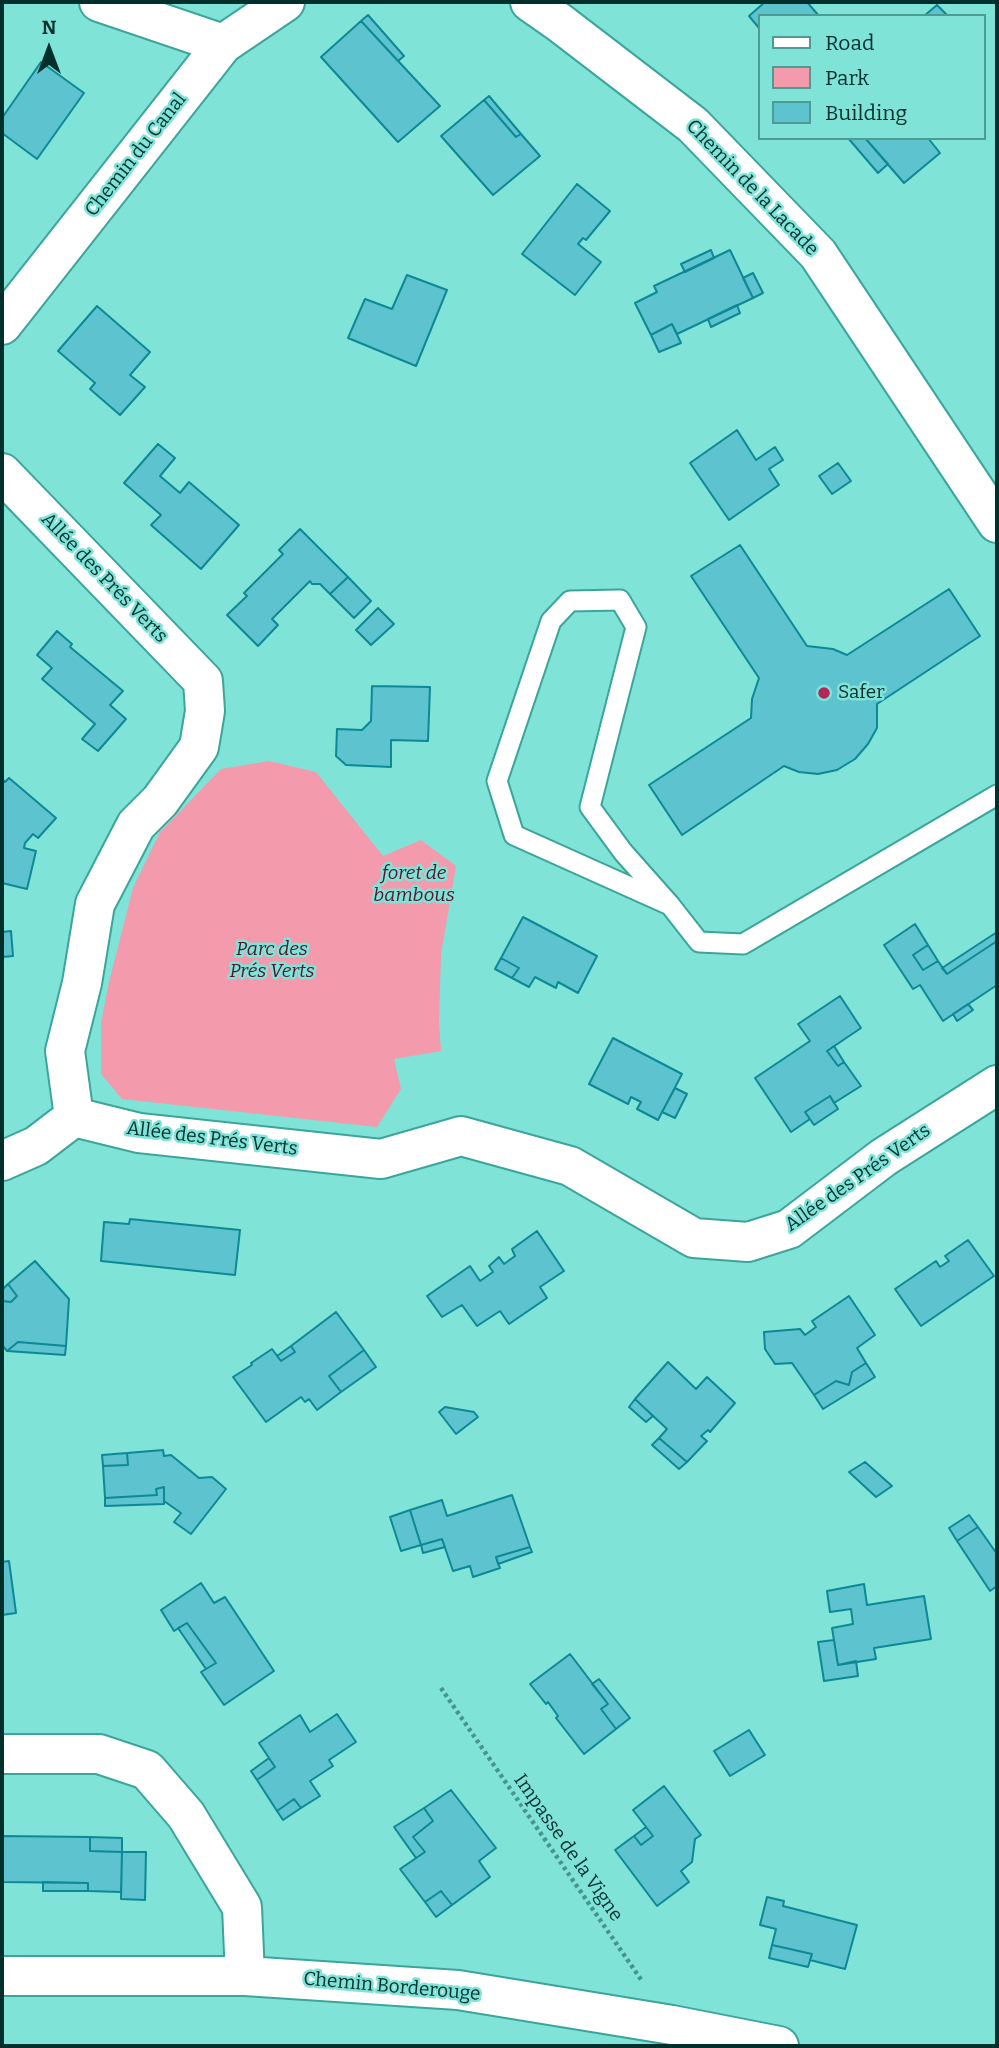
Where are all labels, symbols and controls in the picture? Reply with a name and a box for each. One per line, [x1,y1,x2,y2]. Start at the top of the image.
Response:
north arrow [14,14,84,84]
legend [758,14,985,140]
text: N [42,16,56,39]
text: Road [825,30,874,56]
text: Park [825,65,869,91]
street label: Chemin du Canal [81,89,191,221]
text: Building [825,100,907,126]
street label: Chemin de la Lacade [681,115,823,261]
street label: Allée des Prés Verts [36,508,172,648]
place label: Safer [838,682,885,704]
marker: Safer [816,685,832,701]
park label: foret de bambous [373,863,455,907]
park label: Parc des Prés Verts [229,939,315,983]
street label: Allée des Prés Verts [125,1117,299,1161]
street label: Allée des Prés Verts [781,1119,935,1237]
street label: Impasse de la Vigne [509,1770,627,1926]
street label: Chemin Borderouge [303,1968,481,2006]

